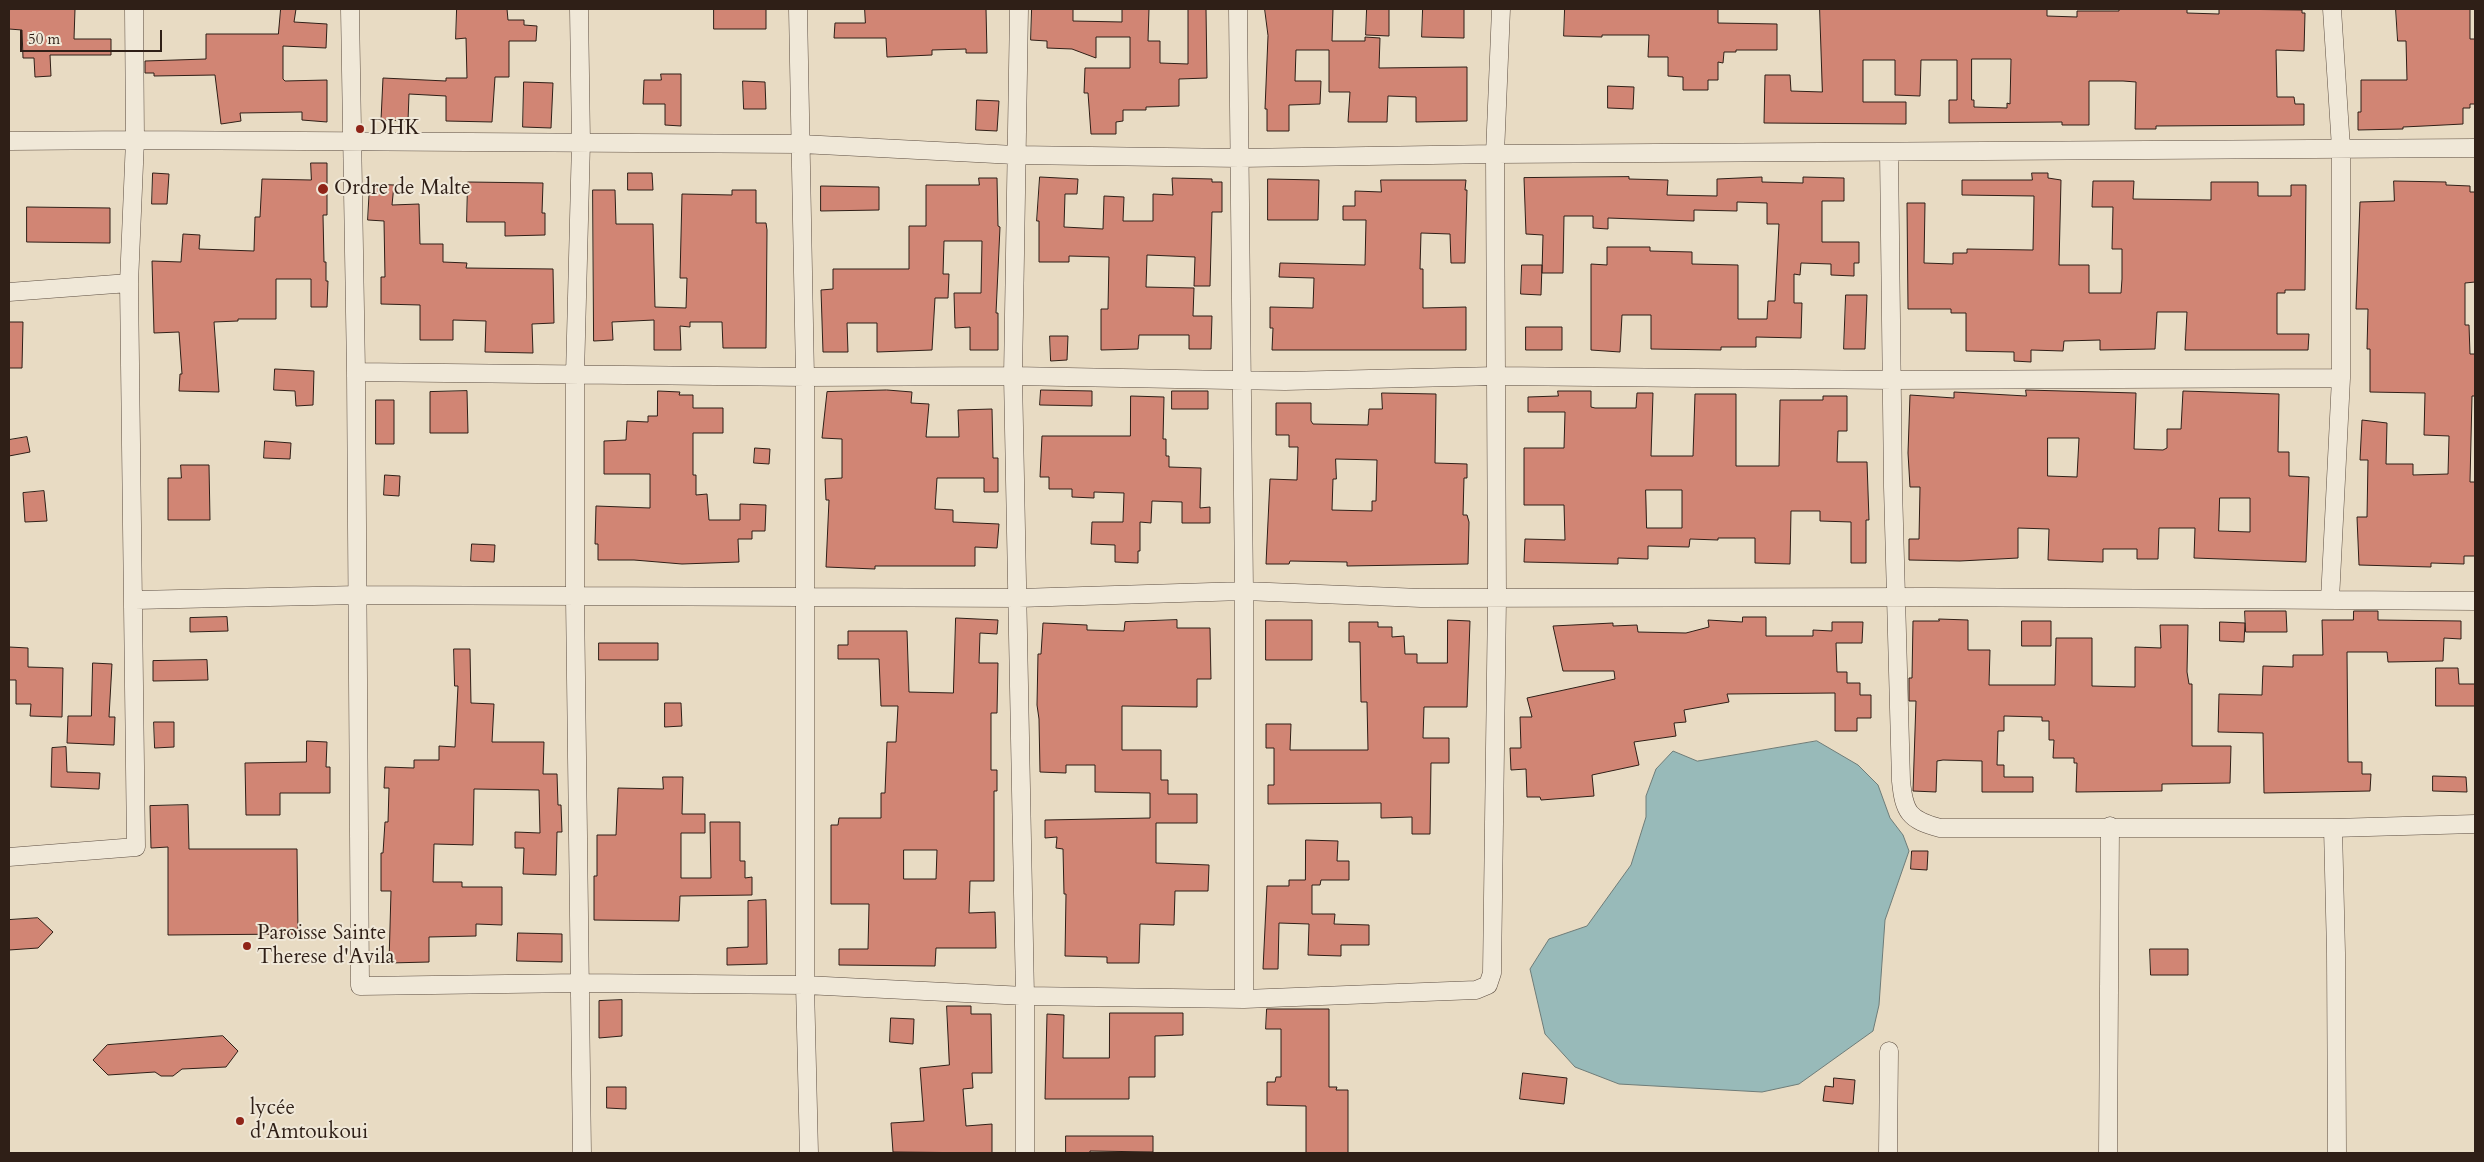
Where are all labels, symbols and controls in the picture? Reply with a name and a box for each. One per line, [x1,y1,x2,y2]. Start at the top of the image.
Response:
scale bar [22,20,165,52]
text: 50 m [28,29,60,49]
place label: DHK [370,116,420,142]
marker: DHK [354,123,366,135]
place label: Ordre de Malte [334,176,471,202]
marker: Ordre de Malte [316,182,330,196]
place label: Paroisse Sainte Therese d'Avila [257,921,395,971]
marker: Paroisse Sainte Therese d'Avila [241,940,253,952]
place label: lycée d'Amtoukoui [250,1096,368,1146]
marker: lycée d'Amtoukoui [234,1115,246,1127]

